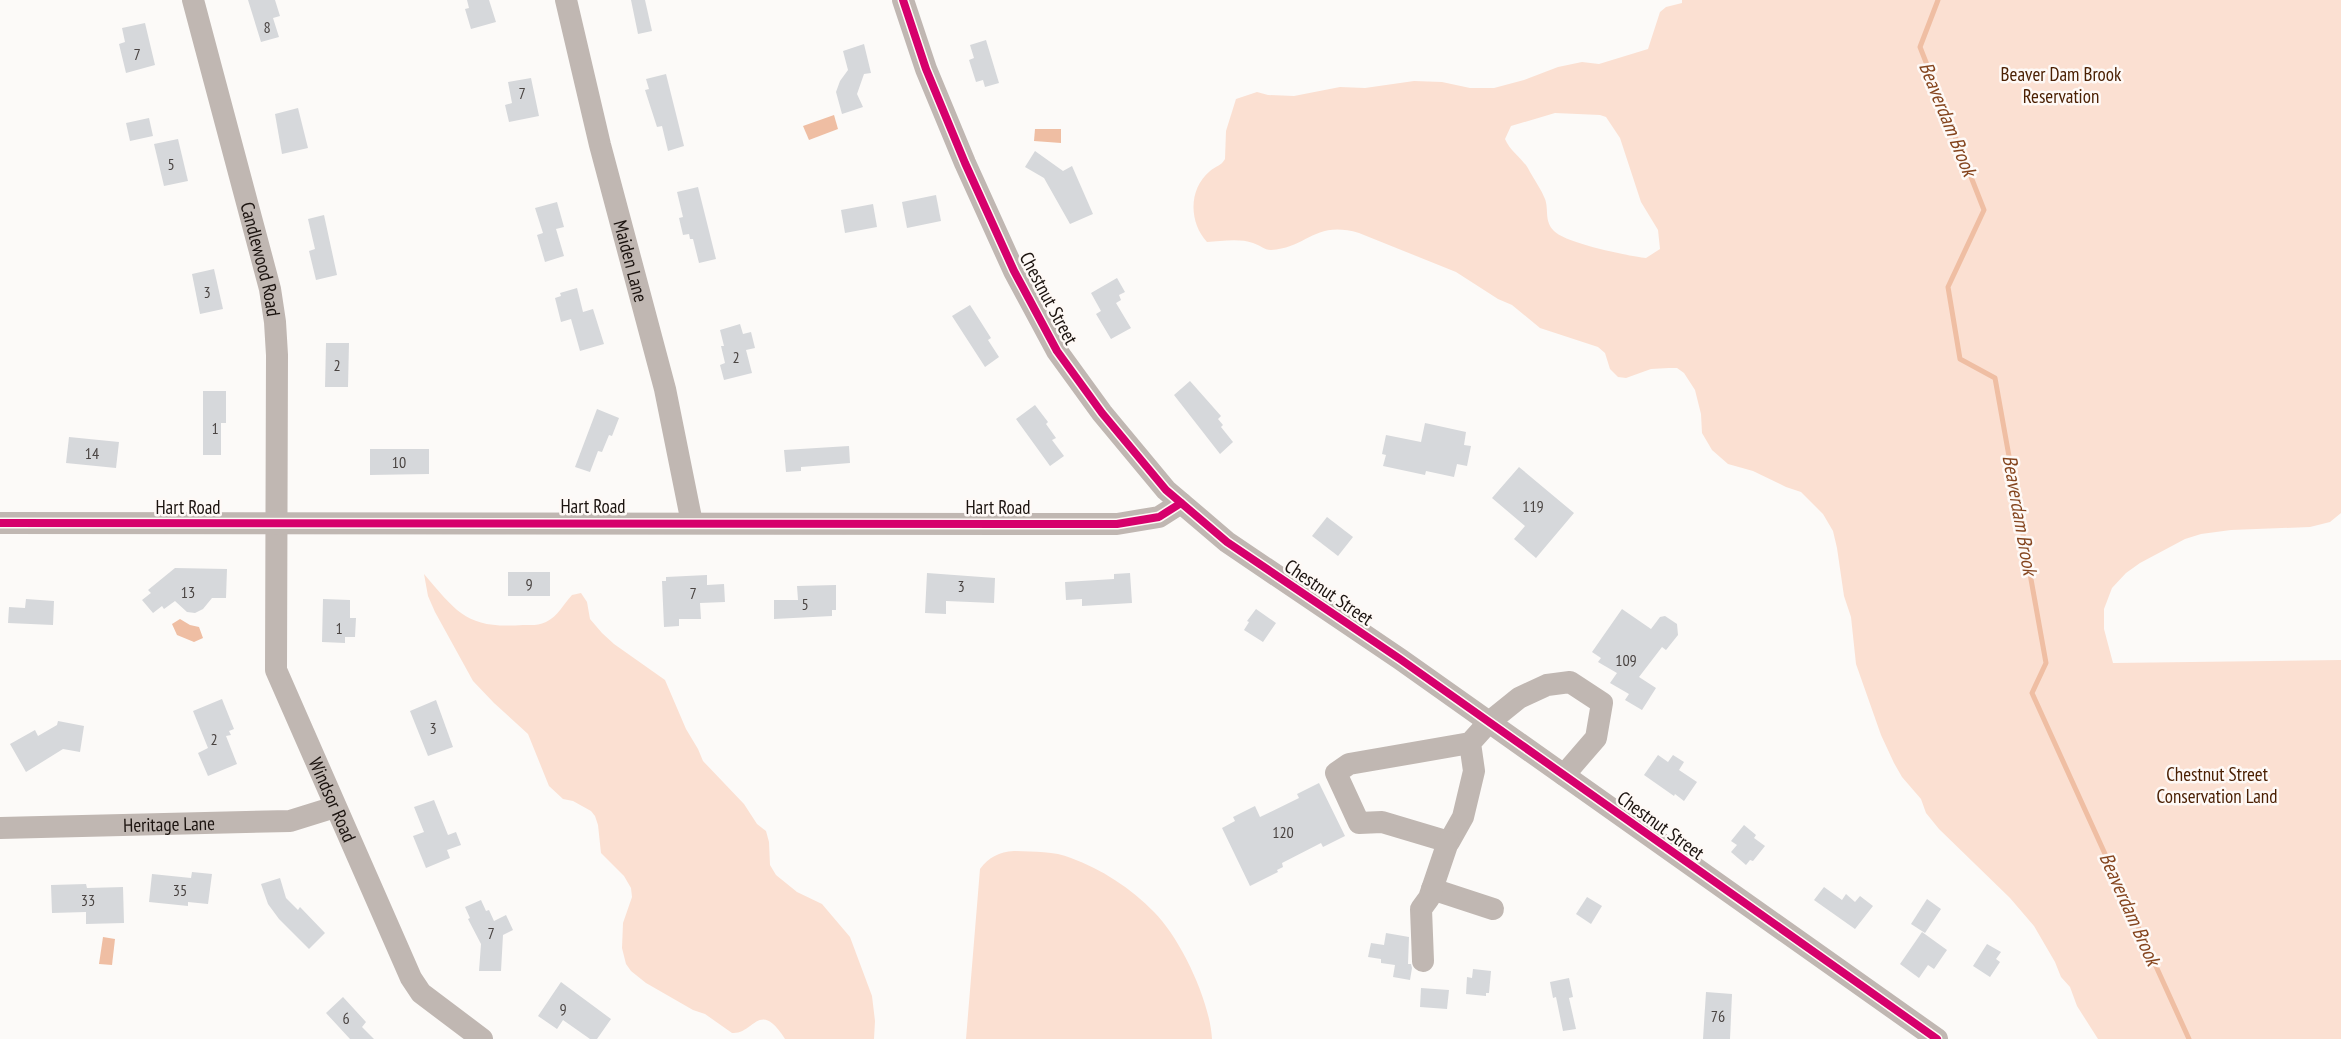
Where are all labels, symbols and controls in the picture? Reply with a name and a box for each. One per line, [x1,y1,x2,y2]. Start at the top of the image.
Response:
house number: 8 [263,17,271,37]
house number: 7 [133,44,141,64]
water label: Beaverdam Brook [1913,58,1984,182]
park label: Beaver Dam Brook Reservation [2001,62,2122,108]
house number: 7 [518,83,526,103]
house number: 5 [167,154,175,174]
street label: Candlewood Road [235,199,286,318]
street label: Maiden Lane [609,217,653,305]
street label: Chestnut Street [1015,247,1084,349]
house number: 3 [203,282,211,302]
house number: 2 [732,347,740,367]
house number: 2 [333,355,341,375]
house number: 1 [211,418,219,438]
house number: 14 [85,443,99,463]
house number: 10 [392,452,406,472]
water label: Beaverdam Brook [1997,453,2044,579]
street label: Hart Road [560,494,626,518]
street label: Hart Road [155,495,221,519]
street label: Hart Road [965,495,1031,519]
house number: 119 [1522,496,1544,516]
street label: Chestnut Street [1280,554,1379,631]
house number: 9 [525,574,533,594]
house number: 3 [957,576,965,596]
house number: 13 [181,582,195,602]
house number: 7 [689,583,697,603]
house number: 5 [801,594,809,614]
house number: 1 [335,618,343,638]
house number: 109 [1615,650,1637,670]
house number: 3 [429,718,437,738]
house number: 2 [210,729,218,749]
street label: Windsor Road [304,754,362,846]
park label: Chestnut Street Conservation Land [2157,762,2277,808]
street label: Chestnut Street [1613,785,1710,865]
street label: Heritage Lane [123,811,215,837]
house number: 120 [1272,822,1294,842]
water label: Beaverdam Brook [2094,848,2167,972]
house number: 35 [173,880,187,900]
house number: 33 [81,890,95,910]
house number: 7 [487,923,495,943]
house number: 9 [559,999,567,1019]
house number: 76 [1711,1006,1725,1026]
house number: 6 [342,1008,350,1028]

